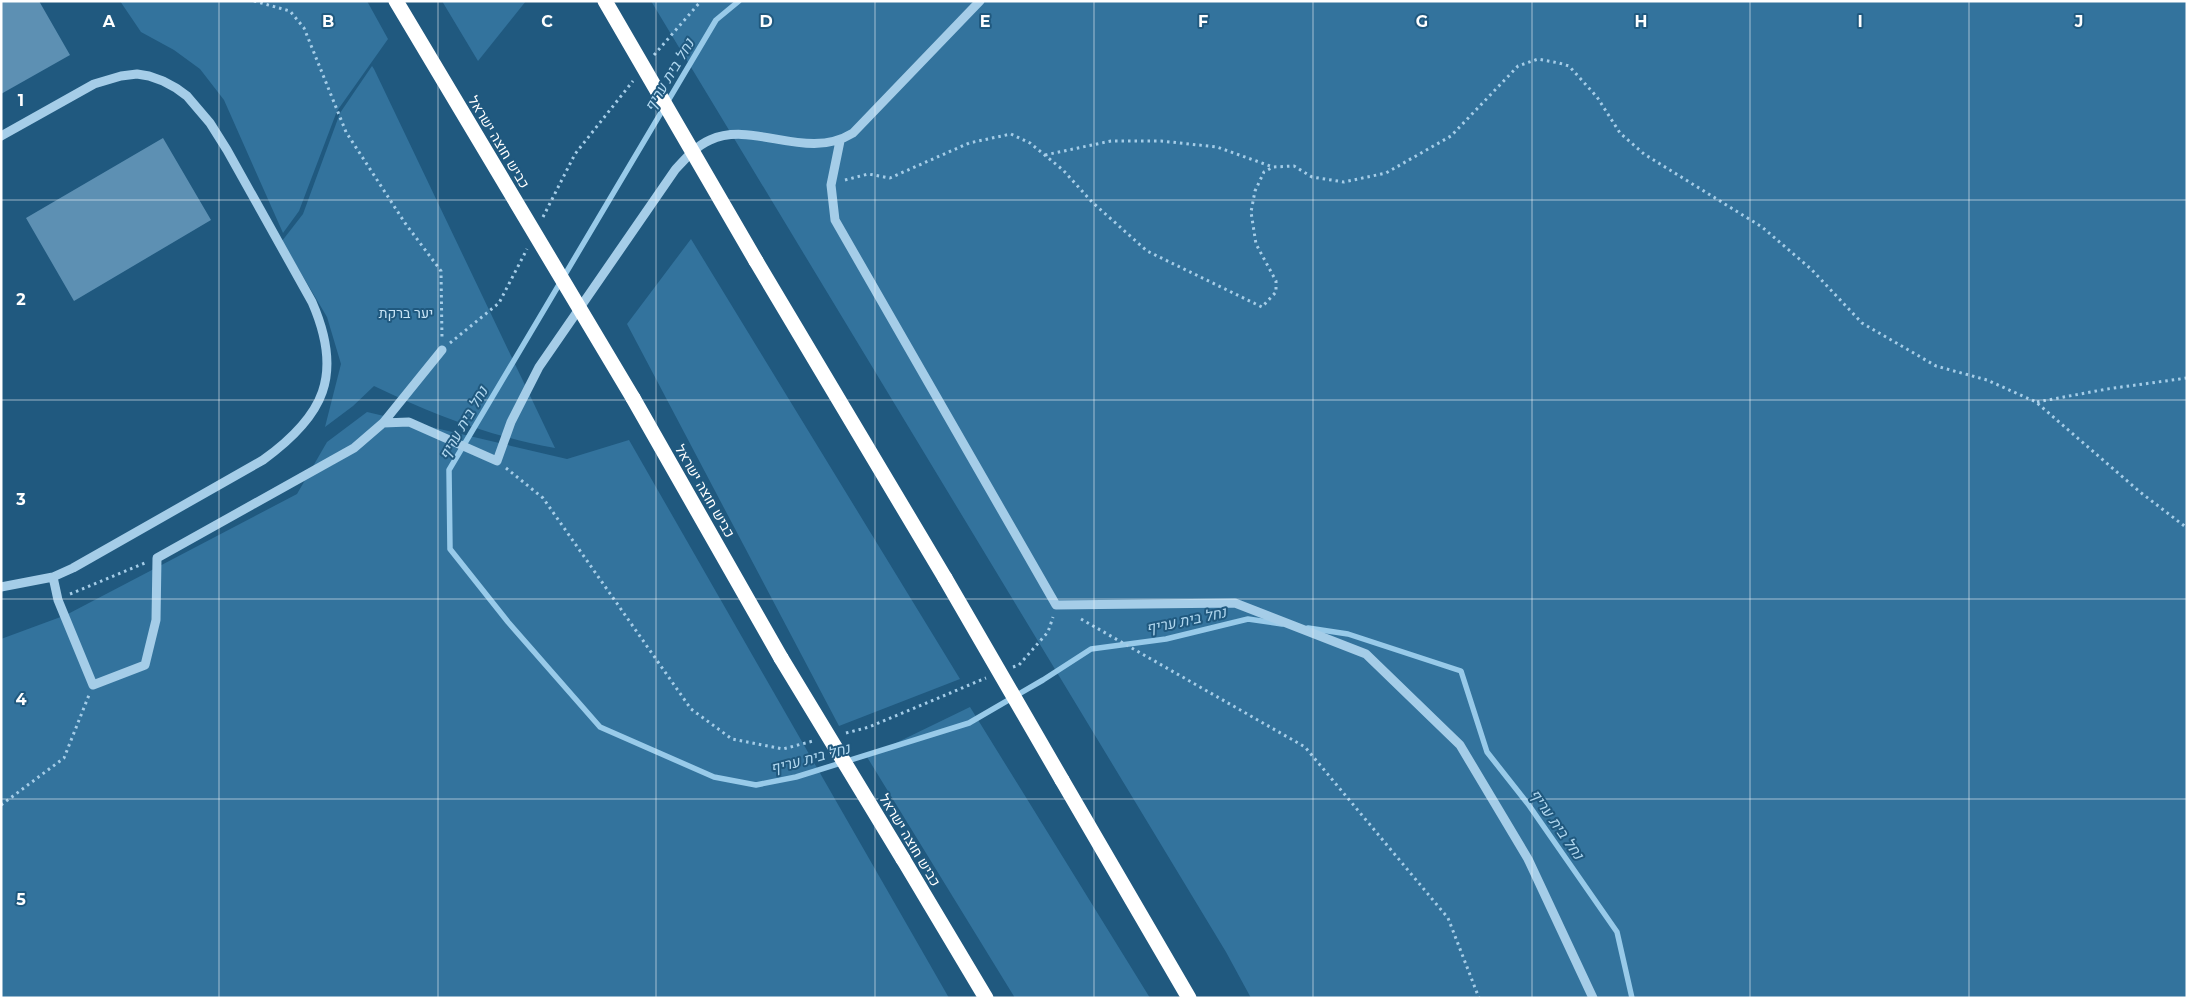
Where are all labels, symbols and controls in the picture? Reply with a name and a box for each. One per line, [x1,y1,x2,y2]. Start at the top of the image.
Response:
text: A [102,12,116,31]
text: B [322,12,334,31]
text: C [541,12,553,31]
text: D [759,12,773,31]
text: E [980,12,990,31]
text: F [1198,12,1208,31]
text: G [1416,12,1428,31]
text: H [1635,12,1647,31]
text: I [1857,12,1863,31]
text: J [2074,12,2083,31]
water label: נחל בית עריף [640,34,699,115]
text: 1 [18,91,24,110]
street label: כביש חוצה ישראל [464,93,534,191]
text: 2 [16,290,26,309]
park label: יער ברקת [379,304,433,322]
water label: נחל בית עריף [434,382,492,463]
street label: כביש חוצה ישראל [671,441,739,541]
text: 3 [15,490,26,509]
water label: נחל בית עריף [1144,602,1229,638]
text: 4 [15,690,27,709]
water label: נחל בית עריף [768,738,853,778]
water label: נחל בית עריף [1526,785,1589,864]
street label: כביש חוצה ישראל [875,791,945,889]
text: 5 [16,890,26,909]

